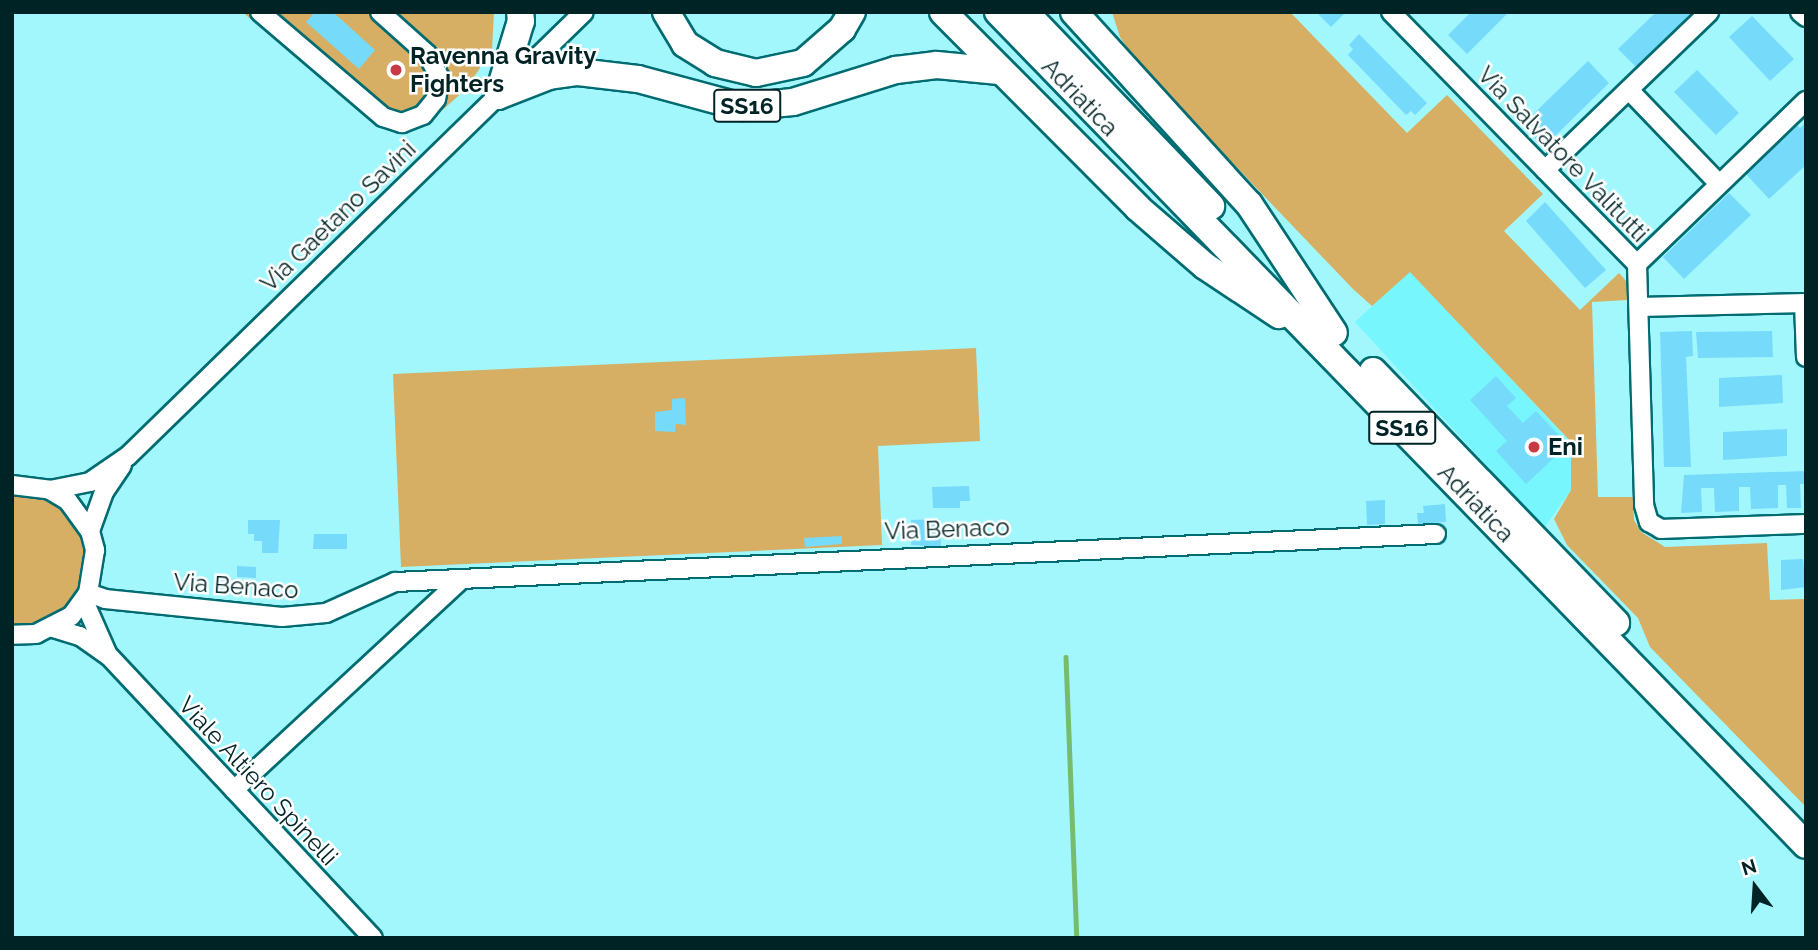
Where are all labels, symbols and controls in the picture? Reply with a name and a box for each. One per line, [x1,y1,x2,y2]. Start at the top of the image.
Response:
place label: Ravenna Gravity Fighters [410,42,596,98]
street label: Adriatica [1036,52,1124,142]
street label: Via Salvatore Valitutti [1471,60,1655,248]
marker: Ravenna Gravity Fighters [388,62,404,78]
road number: SS16 [712,86,782,125]
street label: Via Gaetano Savini [254,134,422,298]
road number: SS16 [1367,408,1437,448]
place label: Eni [1548,433,1583,461]
marker: Eni [1526,439,1542,455]
street label: Adriatica [1432,458,1520,548]
street label: Via Benaco [884,512,1010,546]
street label: Via Benaco [173,567,299,605]
street label: Viale Altiero Spinelli [172,690,344,872]
north arrow [1720,852,1790,922]
text: N [1739,854,1759,880]

